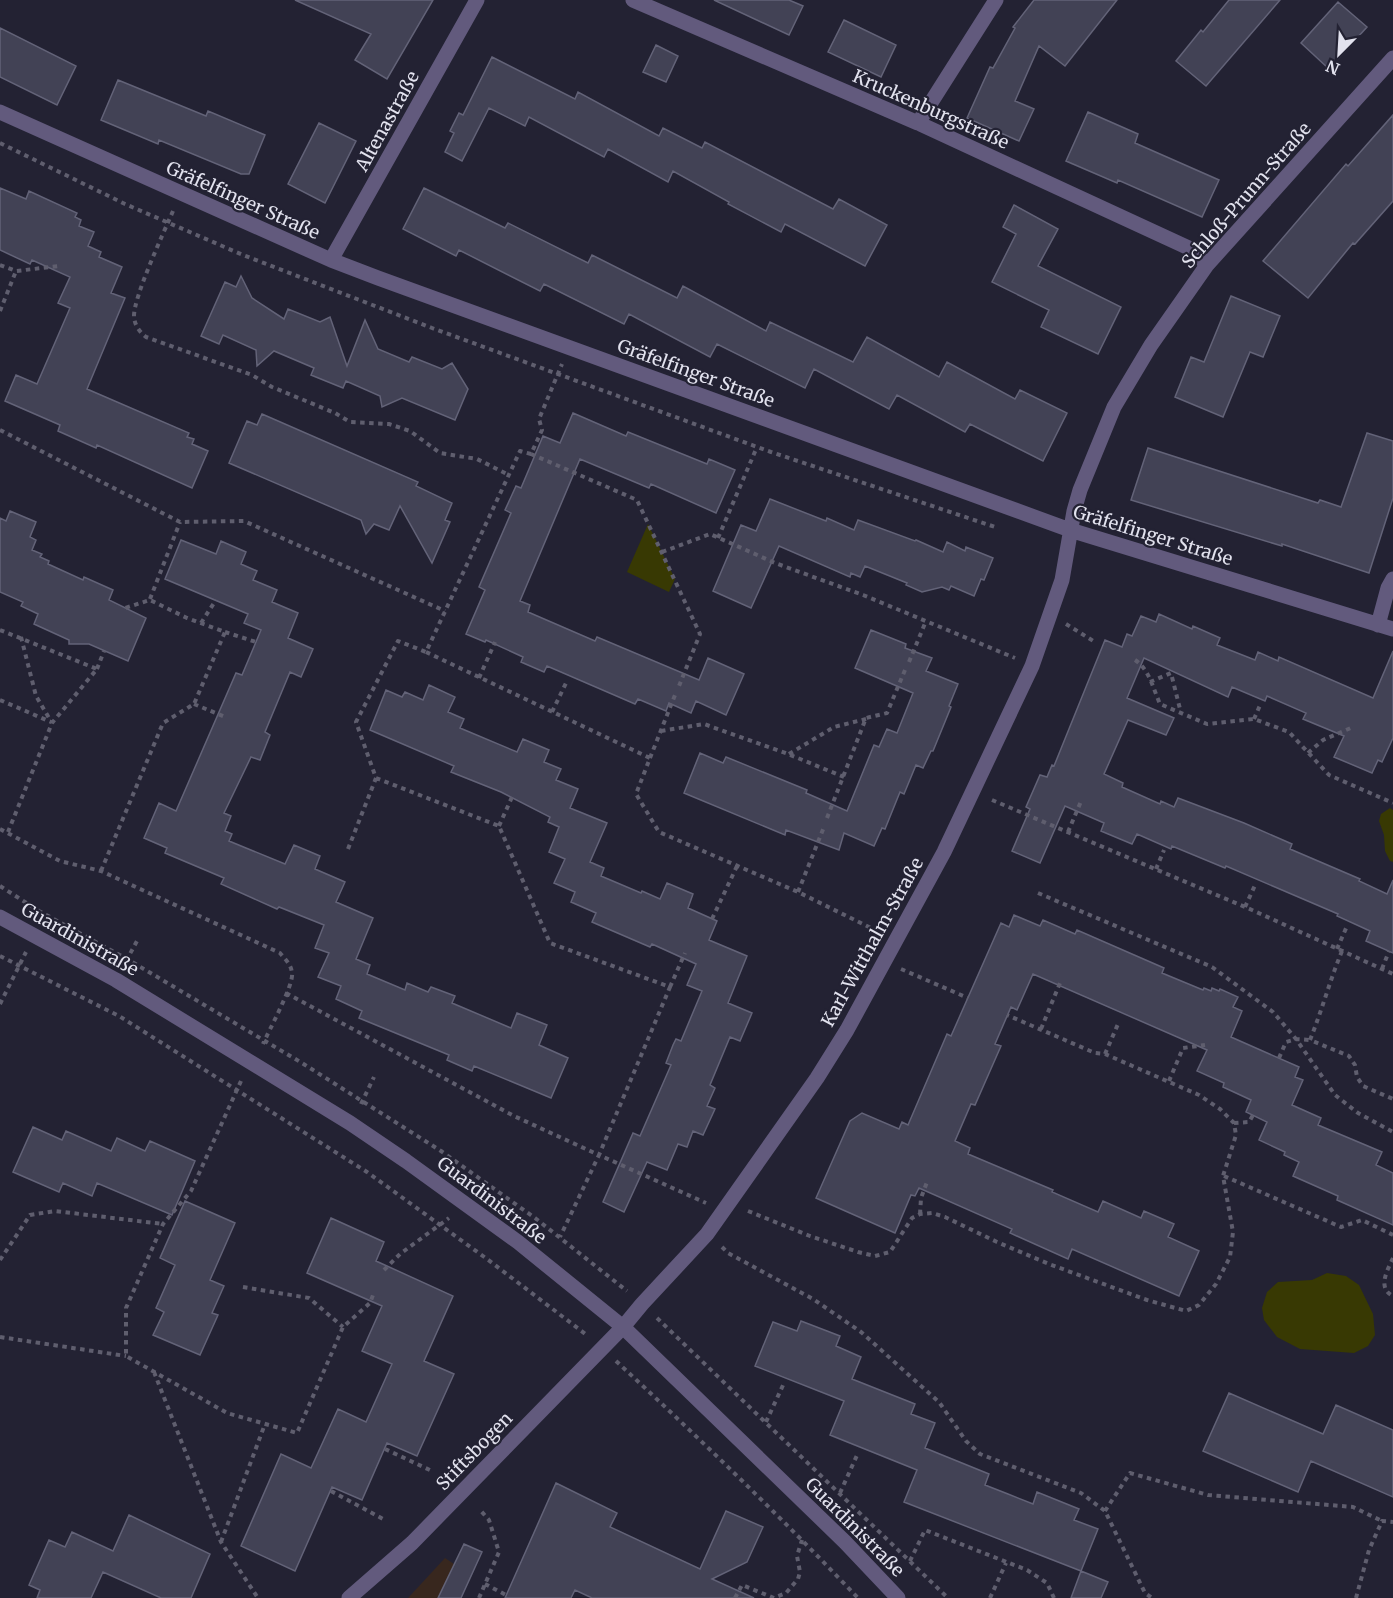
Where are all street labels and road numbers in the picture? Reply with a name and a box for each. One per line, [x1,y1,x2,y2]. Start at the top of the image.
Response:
street label: Kruckenburgstraße [849,64,1013,154]
street label: Altenastraße [350,67,424,176]
street label: Schloß-Prunn-Straße [1176,117,1316,273]
street label: Gräfelfinger Straße [163,156,323,244]
street label: Gräfelfinger Straße [614,334,778,412]
street label: Gräfelfinger Straße [1070,500,1236,570]
street label: Karl-Witthalm-Straße [816,853,928,1031]
street label: Guardinistraße [17,897,143,981]
street label: Guardinistraße [433,1151,551,1249]
street label: Stiftsbogen [431,1407,517,1495]
street label: Guardinistraße [801,1473,909,1581]

